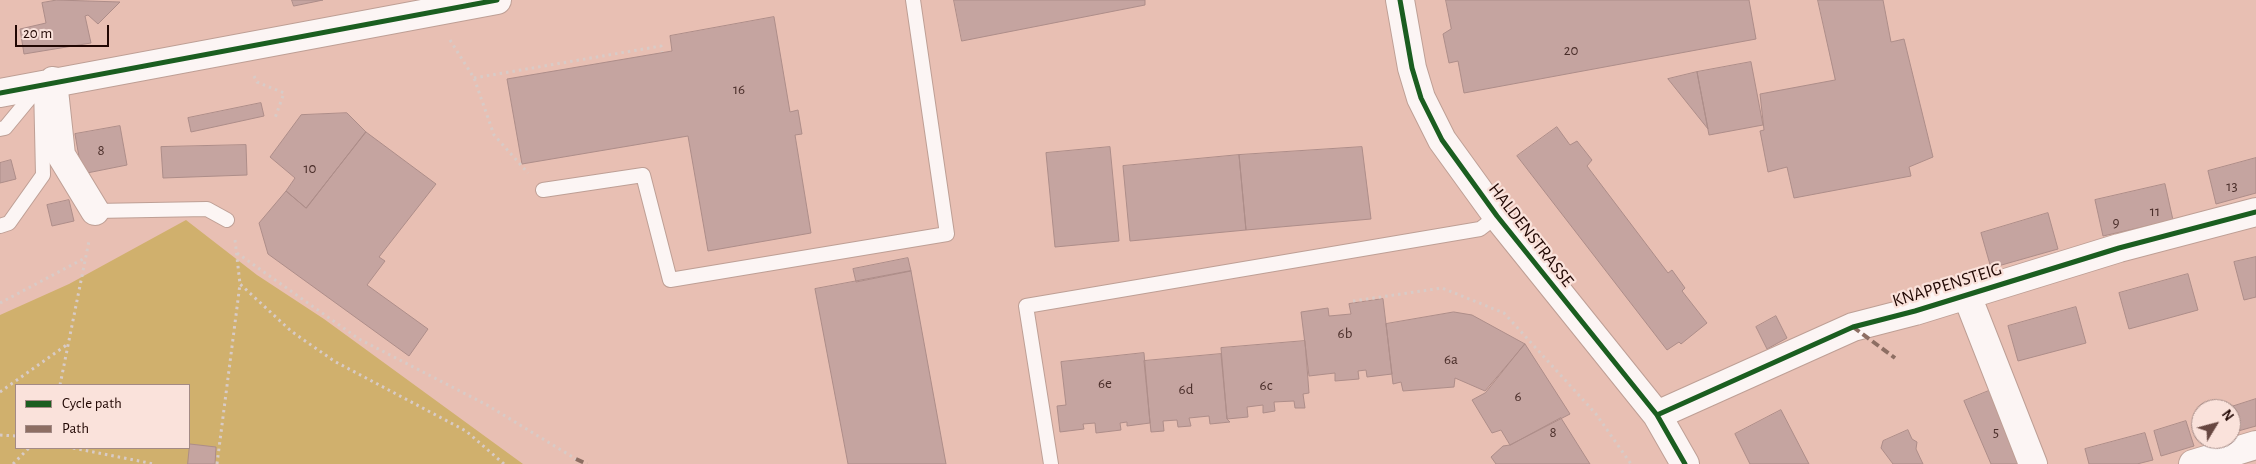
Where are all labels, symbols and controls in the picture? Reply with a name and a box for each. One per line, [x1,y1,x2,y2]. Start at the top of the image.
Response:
scale bar [18,15,111,47]
text: 20 m [23,26,52,41]
house number: 20 [1564,41,1578,59]
house number: 16 [733,80,745,98]
house number: 8 [97,141,105,159]
house number: 10 [303,159,317,177]
house number: 13 [2226,177,2238,195]
street label: HALDENSTRASSE [1484,179,1578,291]
house number: 11 [2150,202,2160,220]
house number: 9 [2112,213,2120,231]
street label: KNAPPENSTEIG [1890,258,2004,312]
house number: 6b [1338,324,1352,342]
house number: 6a [1444,350,1458,368]
house number: 6e [1098,374,1112,392]
house number: 6c [1260,376,1272,394]
house number: 6d [1179,380,1193,398]
legend [15,384,190,449]
house number: 6 [1514,387,1522,405]
text: Cycle path [62,396,122,411]
north arrow [2191,399,2241,449]
text: N [2219,407,2236,424]
text: Path [62,421,89,436]
house number: 8 [1549,423,1557,441]
house number: 5 [1993,423,1999,441]

